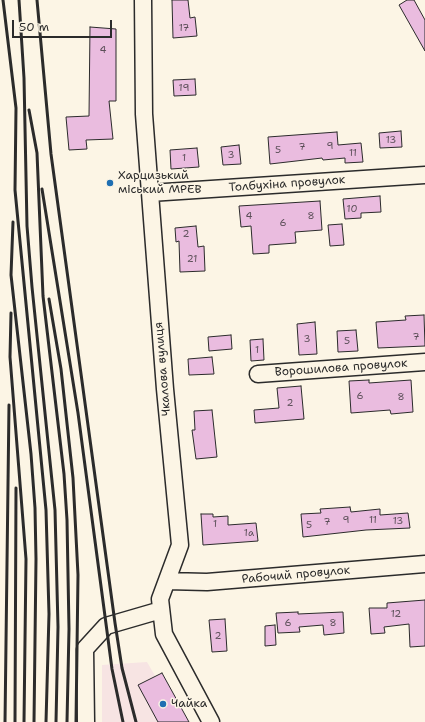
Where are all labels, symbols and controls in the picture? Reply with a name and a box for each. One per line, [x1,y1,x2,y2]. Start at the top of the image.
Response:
scale bar [14,12,114,38]
text: 50 m [19,19,49,35]
house number: 17 [179,22,189,34]
house number: 4 [100,44,106,56]
house number: 19 [179,82,189,94]
house number: 13 [386,134,396,146]
house number: 9 [327,140,333,152]
house number: 7 [299,141,305,153]
house number: 5 [275,144,281,156]
house number: 11 [349,147,357,159]
house number: 3 [228,149,234,161]
house number: 1 [182,152,186,164]
place label: Харцизький міський МРЕВ [118,169,202,197]
street label: Толбухіна провулок [228,173,346,195]
marker: Харцизький міський МРЕВ [105,178,115,188]
house number: 10 [347,203,357,215]
house number: 4 [246,210,252,222]
house number: 8 [308,210,314,222]
house number: 6 [280,217,286,229]
house number: 2 [183,228,189,240]
house number: 21 [187,253,197,265]
street label: Чкалова вулиця [152,321,174,417]
house number: 7 [413,331,419,343]
house number: 3 [304,333,310,345]
house number: 5 [344,335,350,347]
house number: 1 [255,344,259,356]
street label: Ворошилова провулок [274,356,408,380]
house number: 6 [357,390,363,402]
house number: 8 [398,391,404,403]
house number: 2 [287,397,293,409]
house number: 9 [343,514,349,526]
house number: 11 [369,514,377,526]
house number: 13 [393,515,403,527]
house number: 7 [324,516,330,528]
house number: 1 [213,518,217,530]
house number: 5 [306,519,312,531]
house number: 1а [244,527,254,539]
street label: Рабочий провулок [241,563,351,587]
house number: 12 [391,608,401,620]
house number: 6 [285,617,291,629]
house number: 8 [330,617,336,629]
house number: 2 [215,630,221,642]
place label: Чайка [171,697,207,711]
marker: Чайка [158,699,168,709]

